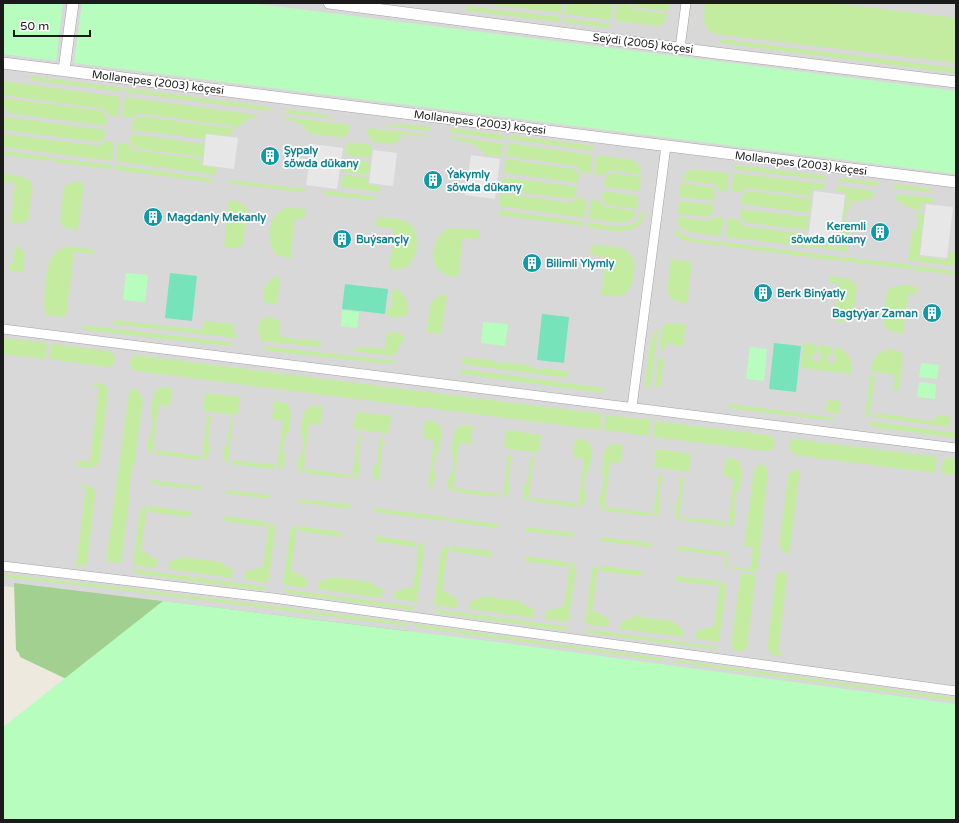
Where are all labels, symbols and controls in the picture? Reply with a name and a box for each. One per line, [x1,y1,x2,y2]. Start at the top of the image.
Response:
scale bar [14,12,90,38]
text: 50 m [20,19,49,33]
street label: Seýdi (2005) köçesi [592,31,694,56]
street label: Mollanepes (2003) köçesi [91,68,225,97]
street label: Mollanepes (2003) köçesi [413,108,547,137]
place label: Şypaly söwda dükany [284,144,359,171]
building icon: Şypaly söwda dükany [259,145,281,167]
street label: Mollanepes (2003) köçesi [734,149,868,178]
place label: Ýakymly söwda dükany [447,167,522,195]
building icon: Ýakymly söwda dükany [422,169,444,191]
building icon: Magdanly Mekanly [142,206,164,228]
place label: Magdanly Mekanly [167,211,266,225]
place label: Keremli söwda dükany [791,220,866,247]
building icon: Keremli söwda dükany [869,221,891,243]
building icon: Buýsançly [331,228,353,250]
place label: Buýsançly [356,233,409,247]
building icon: Bilimli Ylymly [521,252,543,274]
place label: Bilimli Ylymly [546,257,615,271]
building icon: Berk Binýatly [752,282,774,304]
place label: Berk Binýatly [777,287,846,301]
building icon: Bagtyýar Zaman [921,302,943,324]
place label: Bagtyýar Zaman [832,307,918,321]

